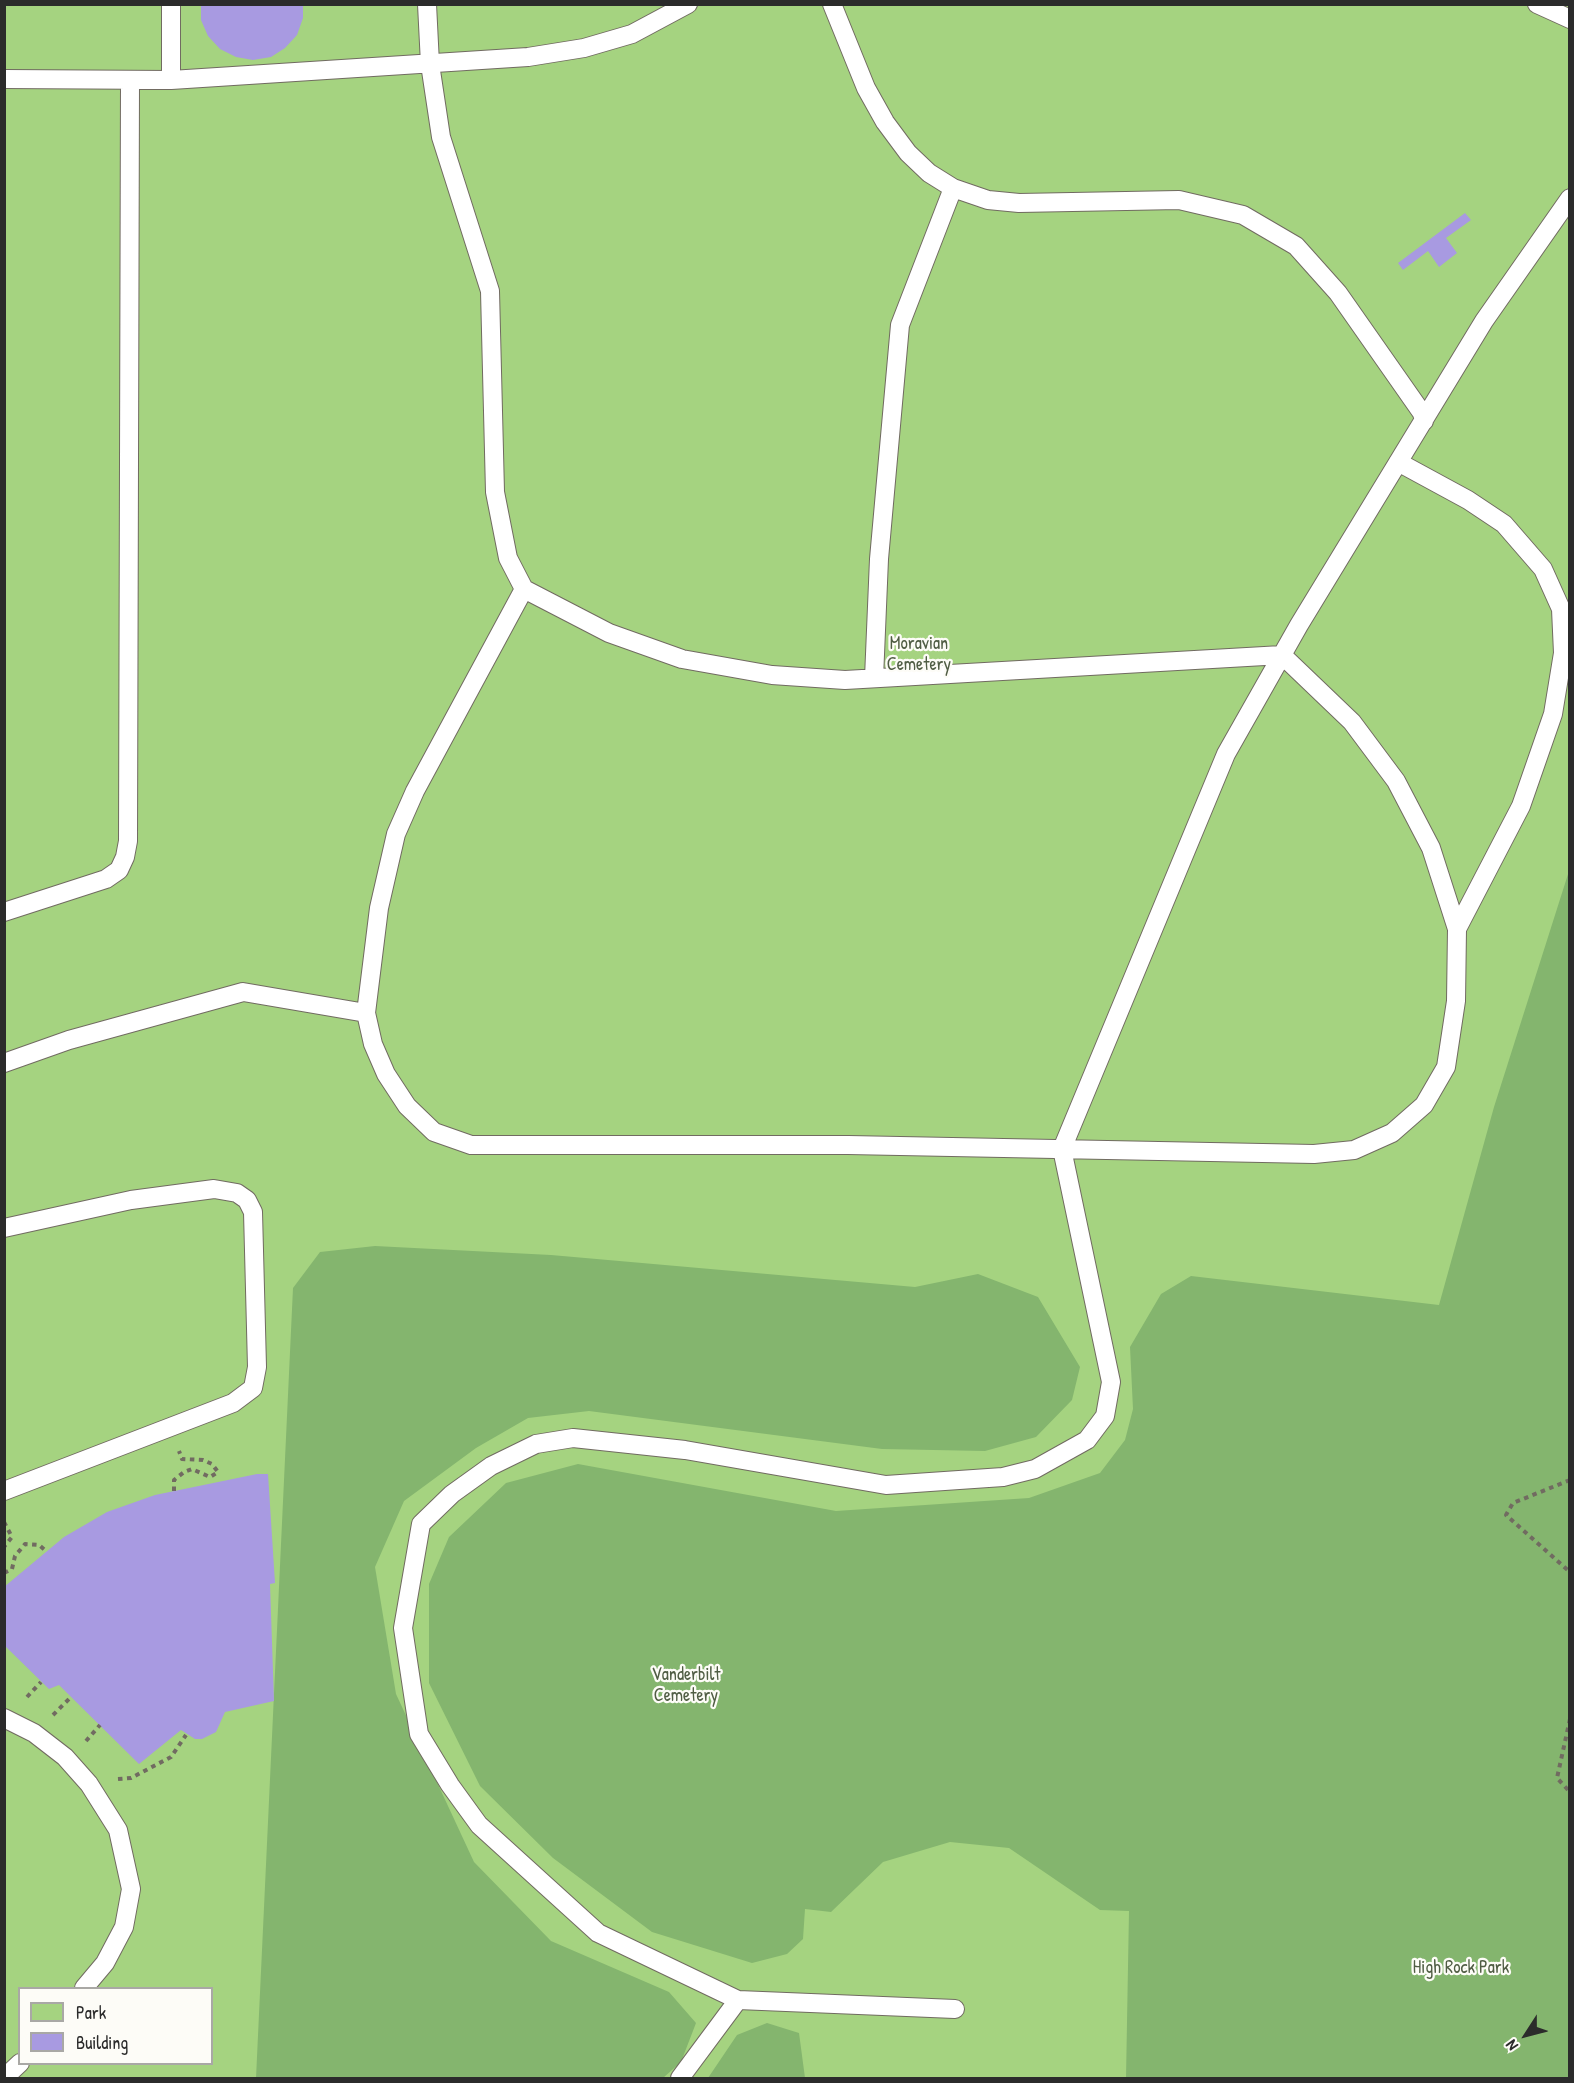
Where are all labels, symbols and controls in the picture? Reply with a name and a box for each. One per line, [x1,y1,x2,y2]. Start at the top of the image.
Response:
park label: Moravian Cemetery [887,633,951,676]
park label: Vanderbilt Cemetery [652,1664,720,1706]
park label: High Rock Park [1413,1957,1509,1979]
legend [18,1987,213,2065]
text: Park [76,2000,106,2025]
north arrow [1496,2005,1556,2065]
text: Building [76,2030,128,2055]
text: N [1500,2036,1523,2055]

